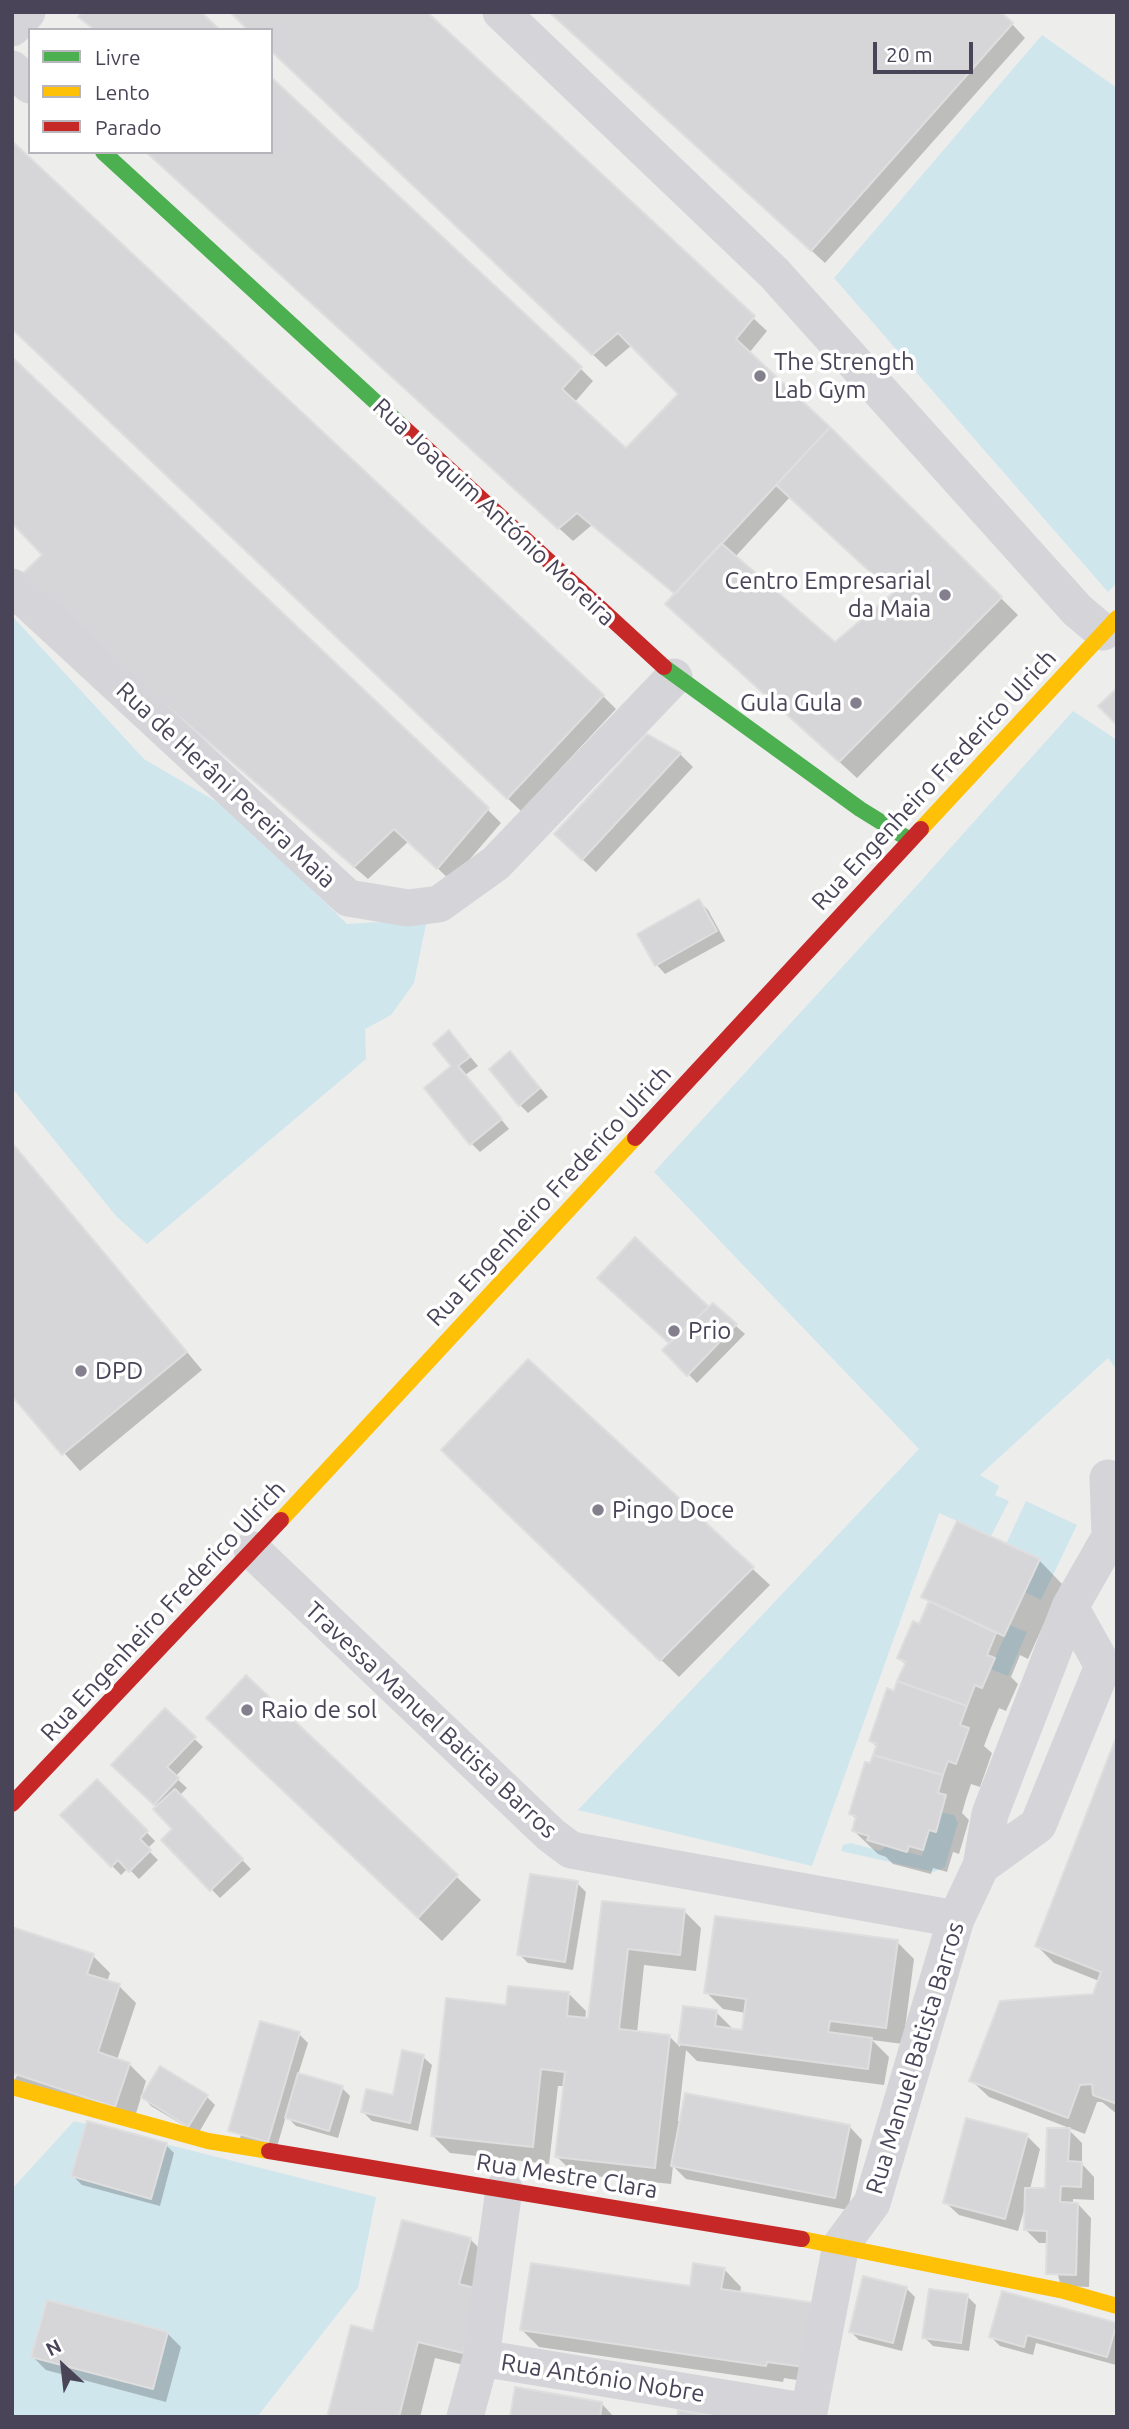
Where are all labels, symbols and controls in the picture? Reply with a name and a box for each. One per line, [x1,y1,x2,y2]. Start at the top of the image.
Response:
legend [28,28,273,154]
scale bar [877,28,977,72]
text: 20 m [886,42,933,66]
text: Livre [95,45,141,69]
text: Lento [95,80,150,104]
text: Parado [95,115,161,139]
place label: The Strength Lab Gym [774,348,915,404]
marker: The Strength Lab Gym [752,368,768,384]
street label: Rua Joaquim António Moreira [367,392,621,632]
place label: Centro Empresarial da Maia [724,567,931,623]
marker: Centro Empresarial da Maia [937,587,953,603]
street label: Rua Engenheiro Frederico Ulrich [806,644,1062,916]
street label: Rua de Herâni Pereira Maia [110,676,342,894]
place label: Gula Gula [740,689,842,717]
marker: Gula Gula [848,695,864,711]
street label: Rua Engenheiro Frederico Ulrich [421,1060,677,1332]
place label: Prio [688,1317,731,1345]
marker: Prio [666,1323,682,1339]
place label: DPD [95,1357,143,1385]
marker: DPD [73,1363,89,1379]
street label: Rua Engenheiro Frederico Ulrich [35,1475,291,1747]
place label: Pingo Doce [612,1496,735,1524]
marker: Pingo Doce [590,1502,606,1518]
street label: Travessa Manuel Batista Barros [299,1596,563,1844]
place label: Raio de sol [261,1696,377,1724]
marker: Raio de sol [239,1702,255,1718]
street label: Rua Manuel Batista Barros [860,1919,970,2197]
street label: Rua Mestre Clara [474,2147,660,2205]
north arrow [28,2331,98,2401]
text: N [42,2334,65,2360]
street label: Rua António Nobre [499,2348,707,2408]

